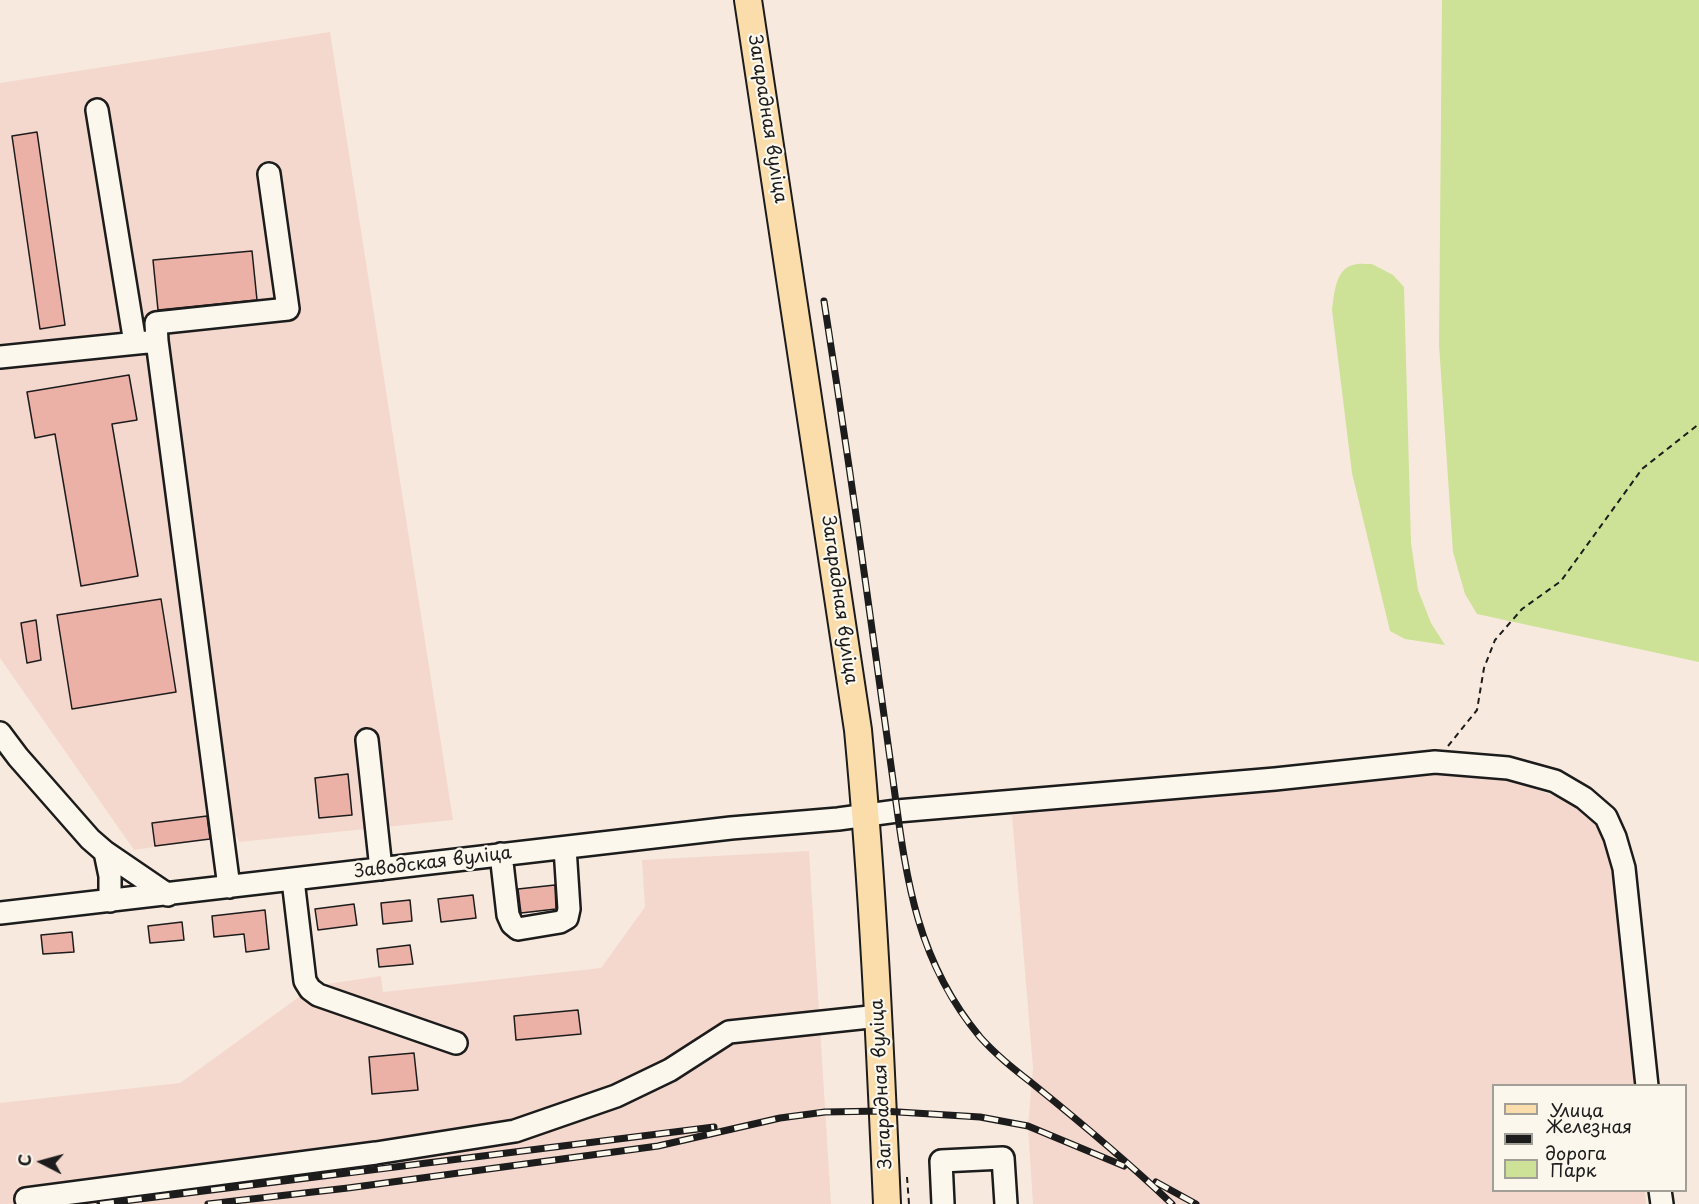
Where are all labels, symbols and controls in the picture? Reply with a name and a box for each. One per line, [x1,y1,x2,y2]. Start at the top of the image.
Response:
street label: Загарадная вуліца [743,33,791,205]
street label: Загарадная вуліца [816,514,862,686]
street label: Заводская вуліца [353,843,513,883]
street label: Загарадная вуліца [867,998,897,1170]
legend [1492,1084,1687,1192]
text: Улица [1550,1096,1604,1123]
text: Железная дорога [1545,1112,1632,1166]
north arrow [12,1132,72,1192]
text: С [12,1153,37,1167]
text: Парк [1550,1156,1596,1183]

